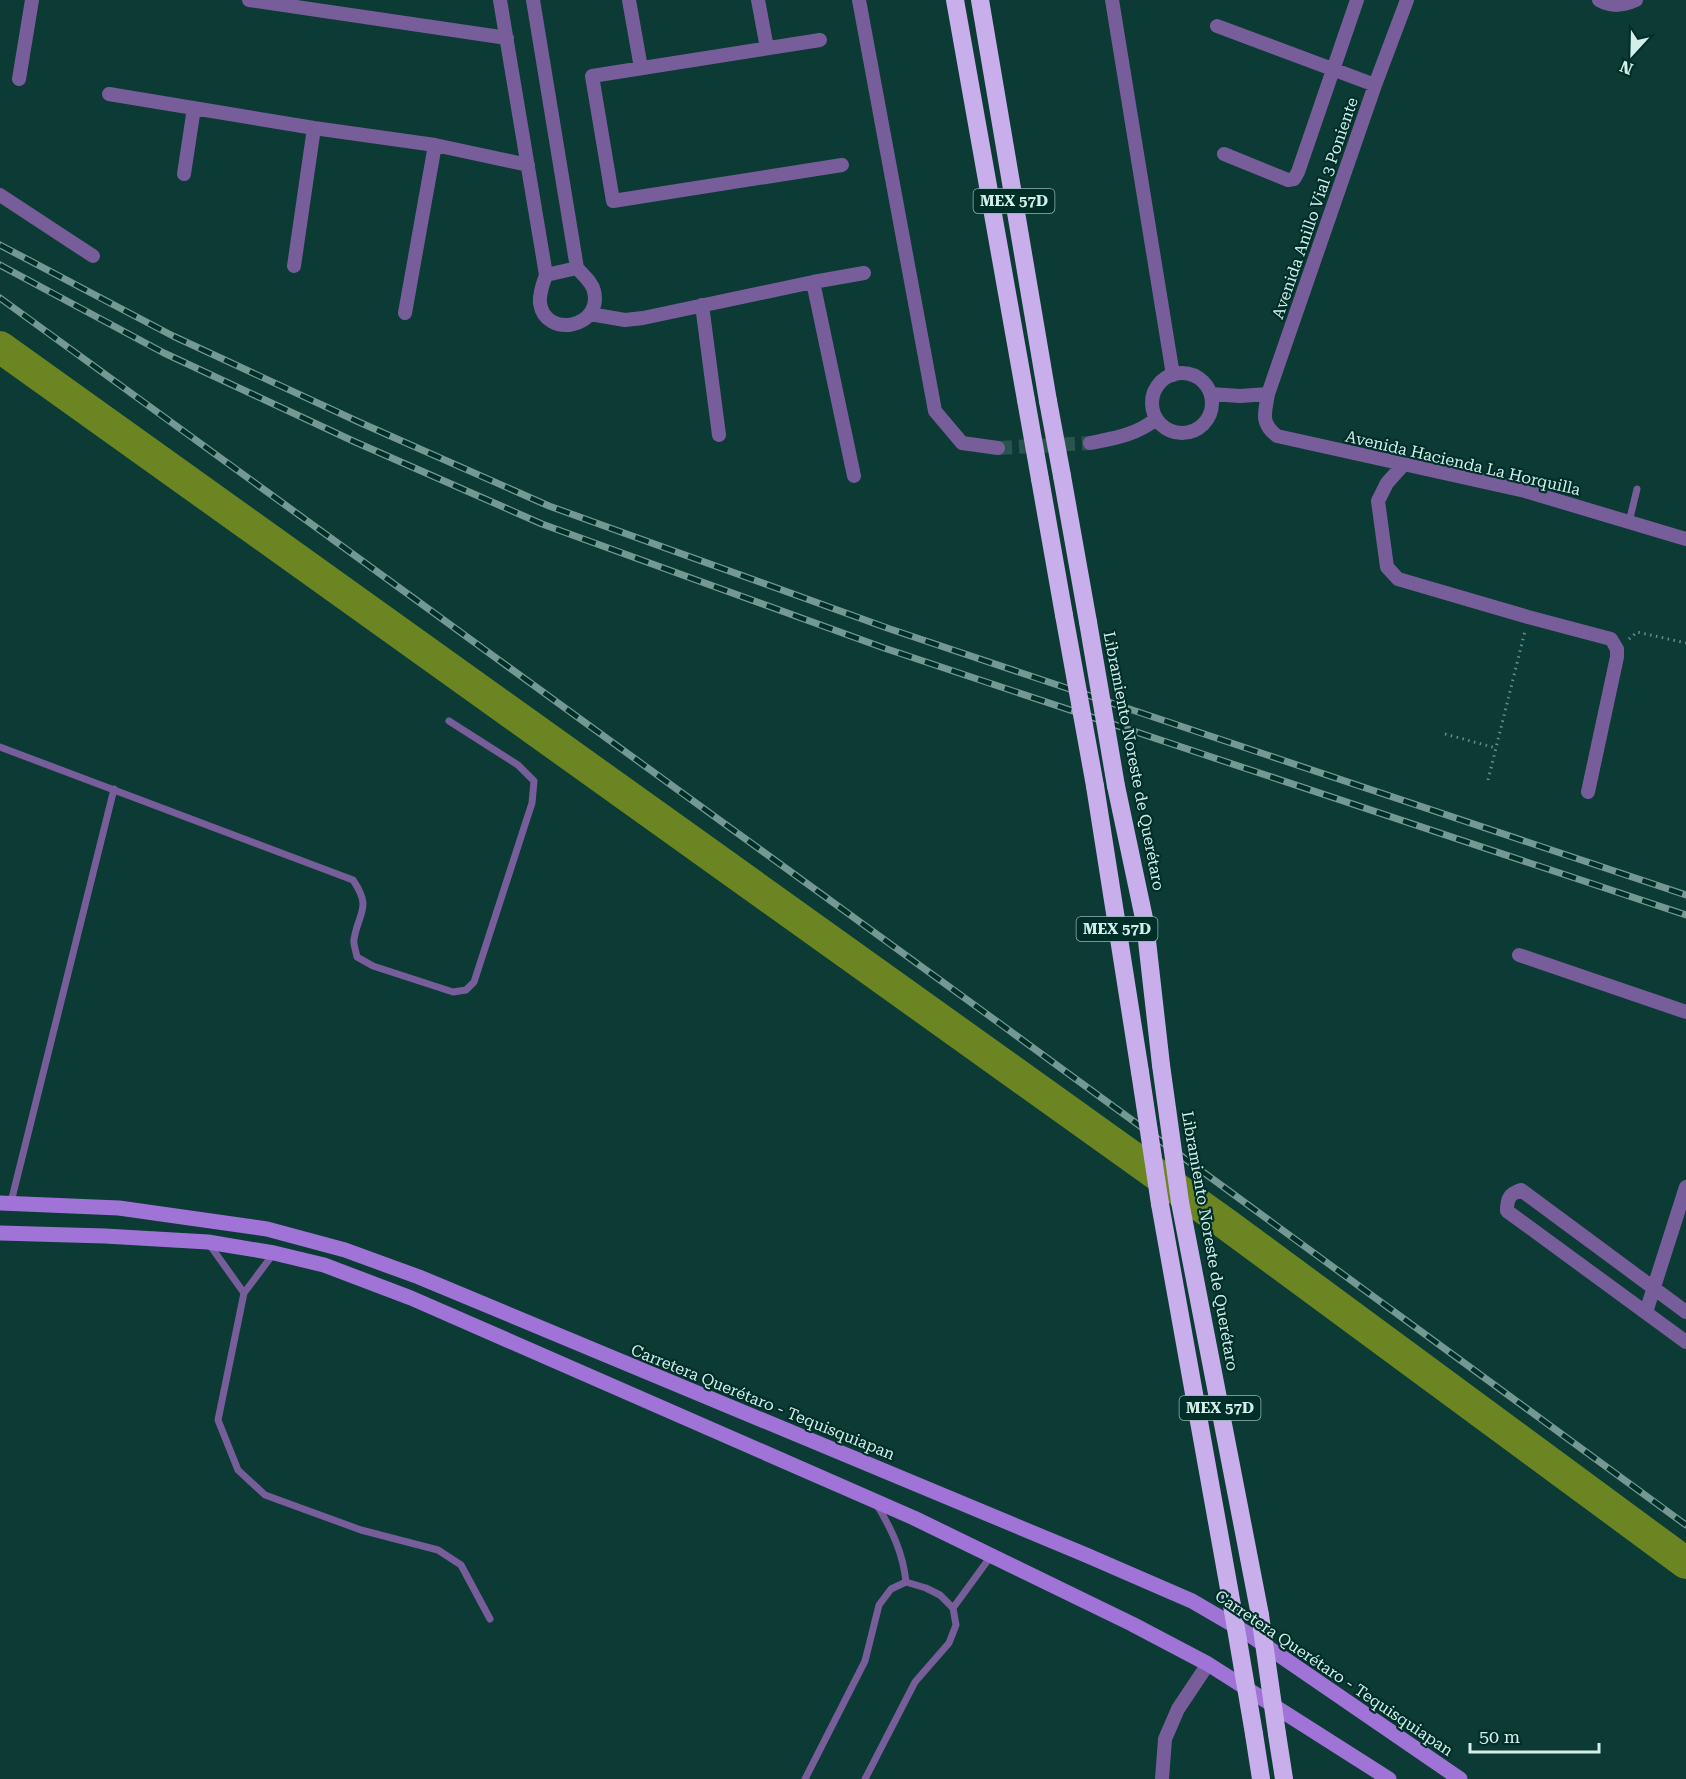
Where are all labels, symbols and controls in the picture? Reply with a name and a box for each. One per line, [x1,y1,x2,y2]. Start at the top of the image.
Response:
north arrow [1602,24,1662,84]
text: N [1617,56,1636,79]
street label: Avenida Anillo Vial 3 Poniente [1268,95,1362,321]
road number: MEX 57D [974,189,1054,213]
street label: Avenida Hacienda La Horquilla [1344,427,1583,499]
street label: Libramiento Noreste de Querétaro [1100,630,1168,892]
road number: MEX 57D [1076,917,1158,941]
street label: Libramiento Noreste de Querétaro [1178,1110,1242,1372]
street label: Carretera Querétaro - Tequisquiapan [628,1340,898,1464]
road number: MEX 57D [1180,1396,1260,1420]
street label: Carretera Querétaro - Tequisquiapan [1211,1586,1457,1760]
scale bar [1470,1716,1599,1754]
text: 50 m [1479,1726,1520,1747]

